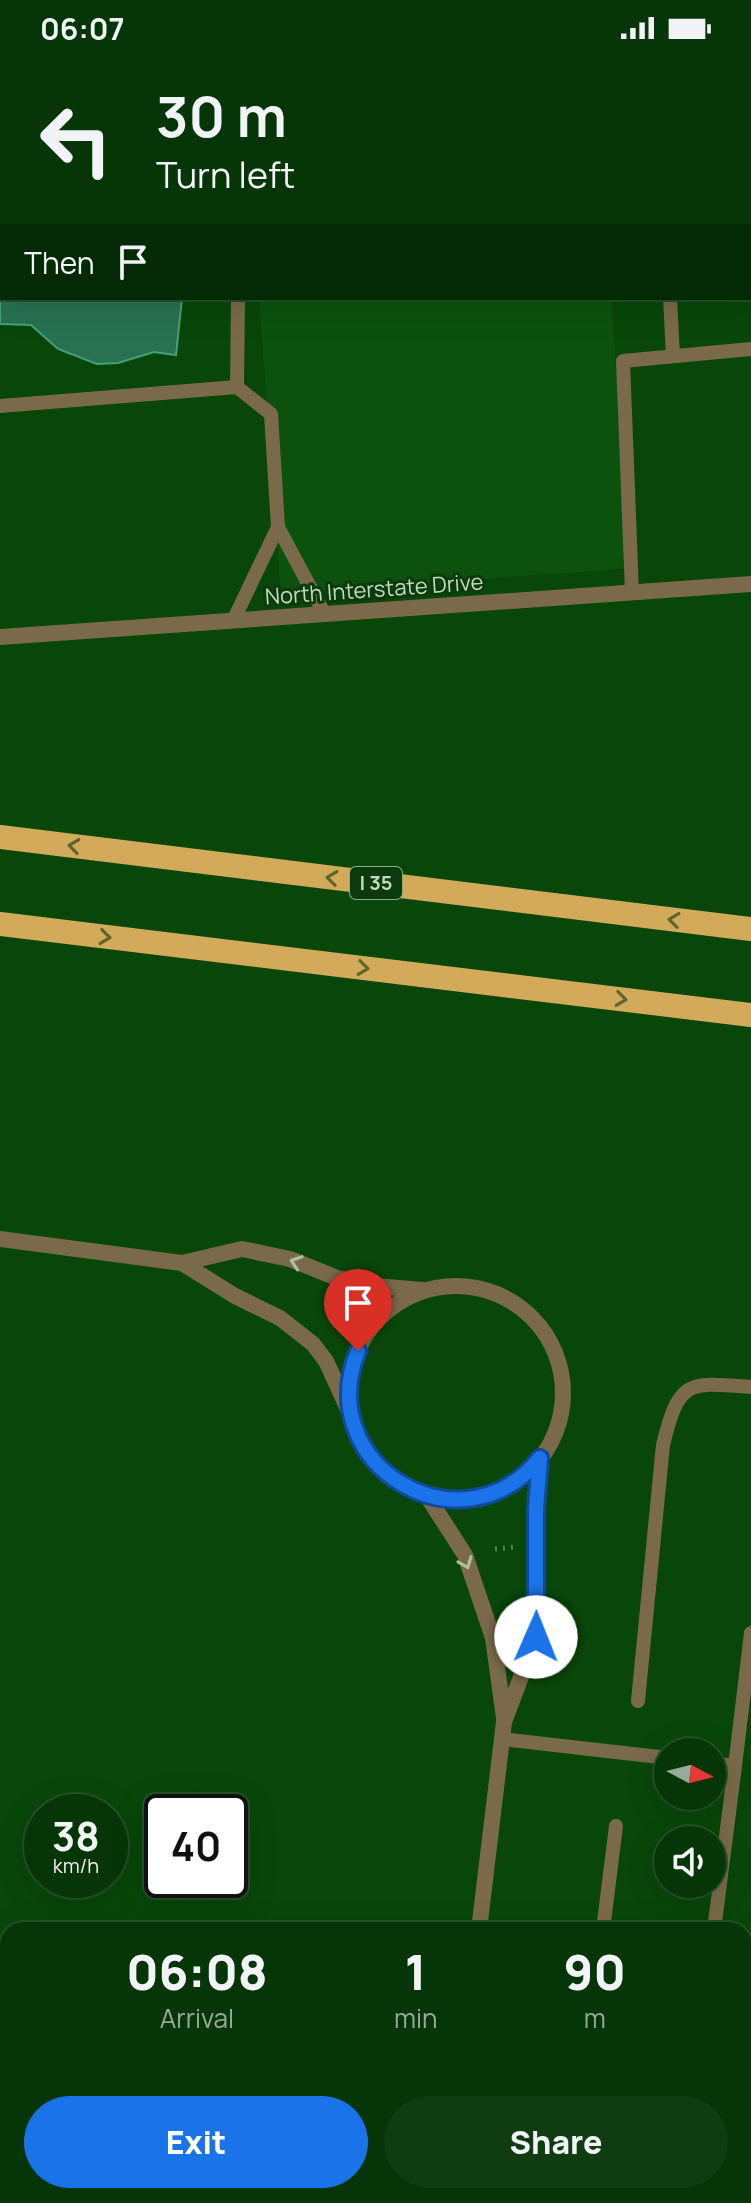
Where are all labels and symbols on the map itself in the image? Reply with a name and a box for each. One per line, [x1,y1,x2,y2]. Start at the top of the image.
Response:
street label: North Interstate Drive [264,566,484,612]
one-way arrow [67,838,80,855]
road number: I 35 [350,867,402,899]
one-way arrow [325,870,339,887]
one-way arrow [667,911,680,928]
one-way arrow [99,928,112,945]
one-way arrow [356,959,370,976]
one-way arrow [615,991,628,1008]
one-way arrow [289,1256,303,1272]
pin [324,1269,392,1351]
one-way arrow [457,1554,473,1569]
position arrow [494,1595,578,1679]
north arrow [654,1738,726,1810]
speed limit sign: 40 [144,1794,248,1898]

